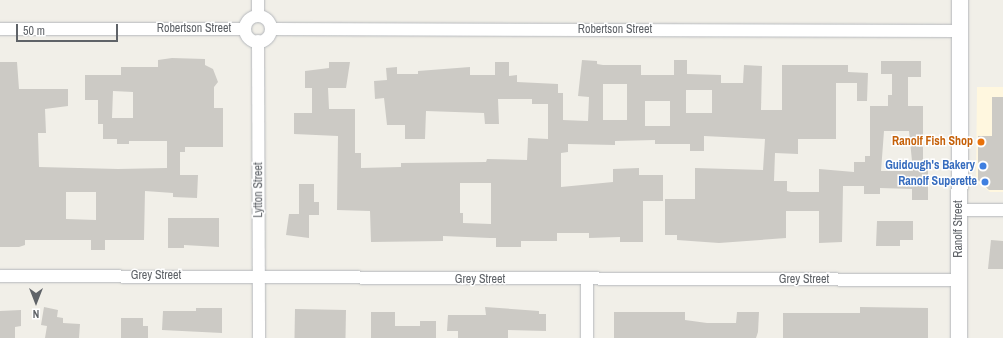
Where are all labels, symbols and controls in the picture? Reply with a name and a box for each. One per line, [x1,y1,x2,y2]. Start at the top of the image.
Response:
scale bar [18,16,120,42]
street label: Robertson Street [157,22,231,36]
text: 50 m [23,23,45,39]
street label: Robertson Street [578,23,652,37]
place label: Ranolf Fish Shop [892,135,973,149]
marker: Ranolf Fish Shop [976,137,986,147]
place label: Guidough's Bakery [885,159,975,173]
marker: Guidough's Bakery [978,161,988,171]
street label: Lytton Street [252,162,266,218]
place label: Ranolf Superette [898,175,977,189]
marker: Ranolf Superette [980,177,990,187]
street label: Ranolf Street [952,200,966,258]
street label: Grey Street [131,269,181,283]
street label: Grey Street [455,273,505,287]
street label: Grey Street [779,273,829,287]
north arrow [16,282,56,322]
text: N [33,307,39,321]

